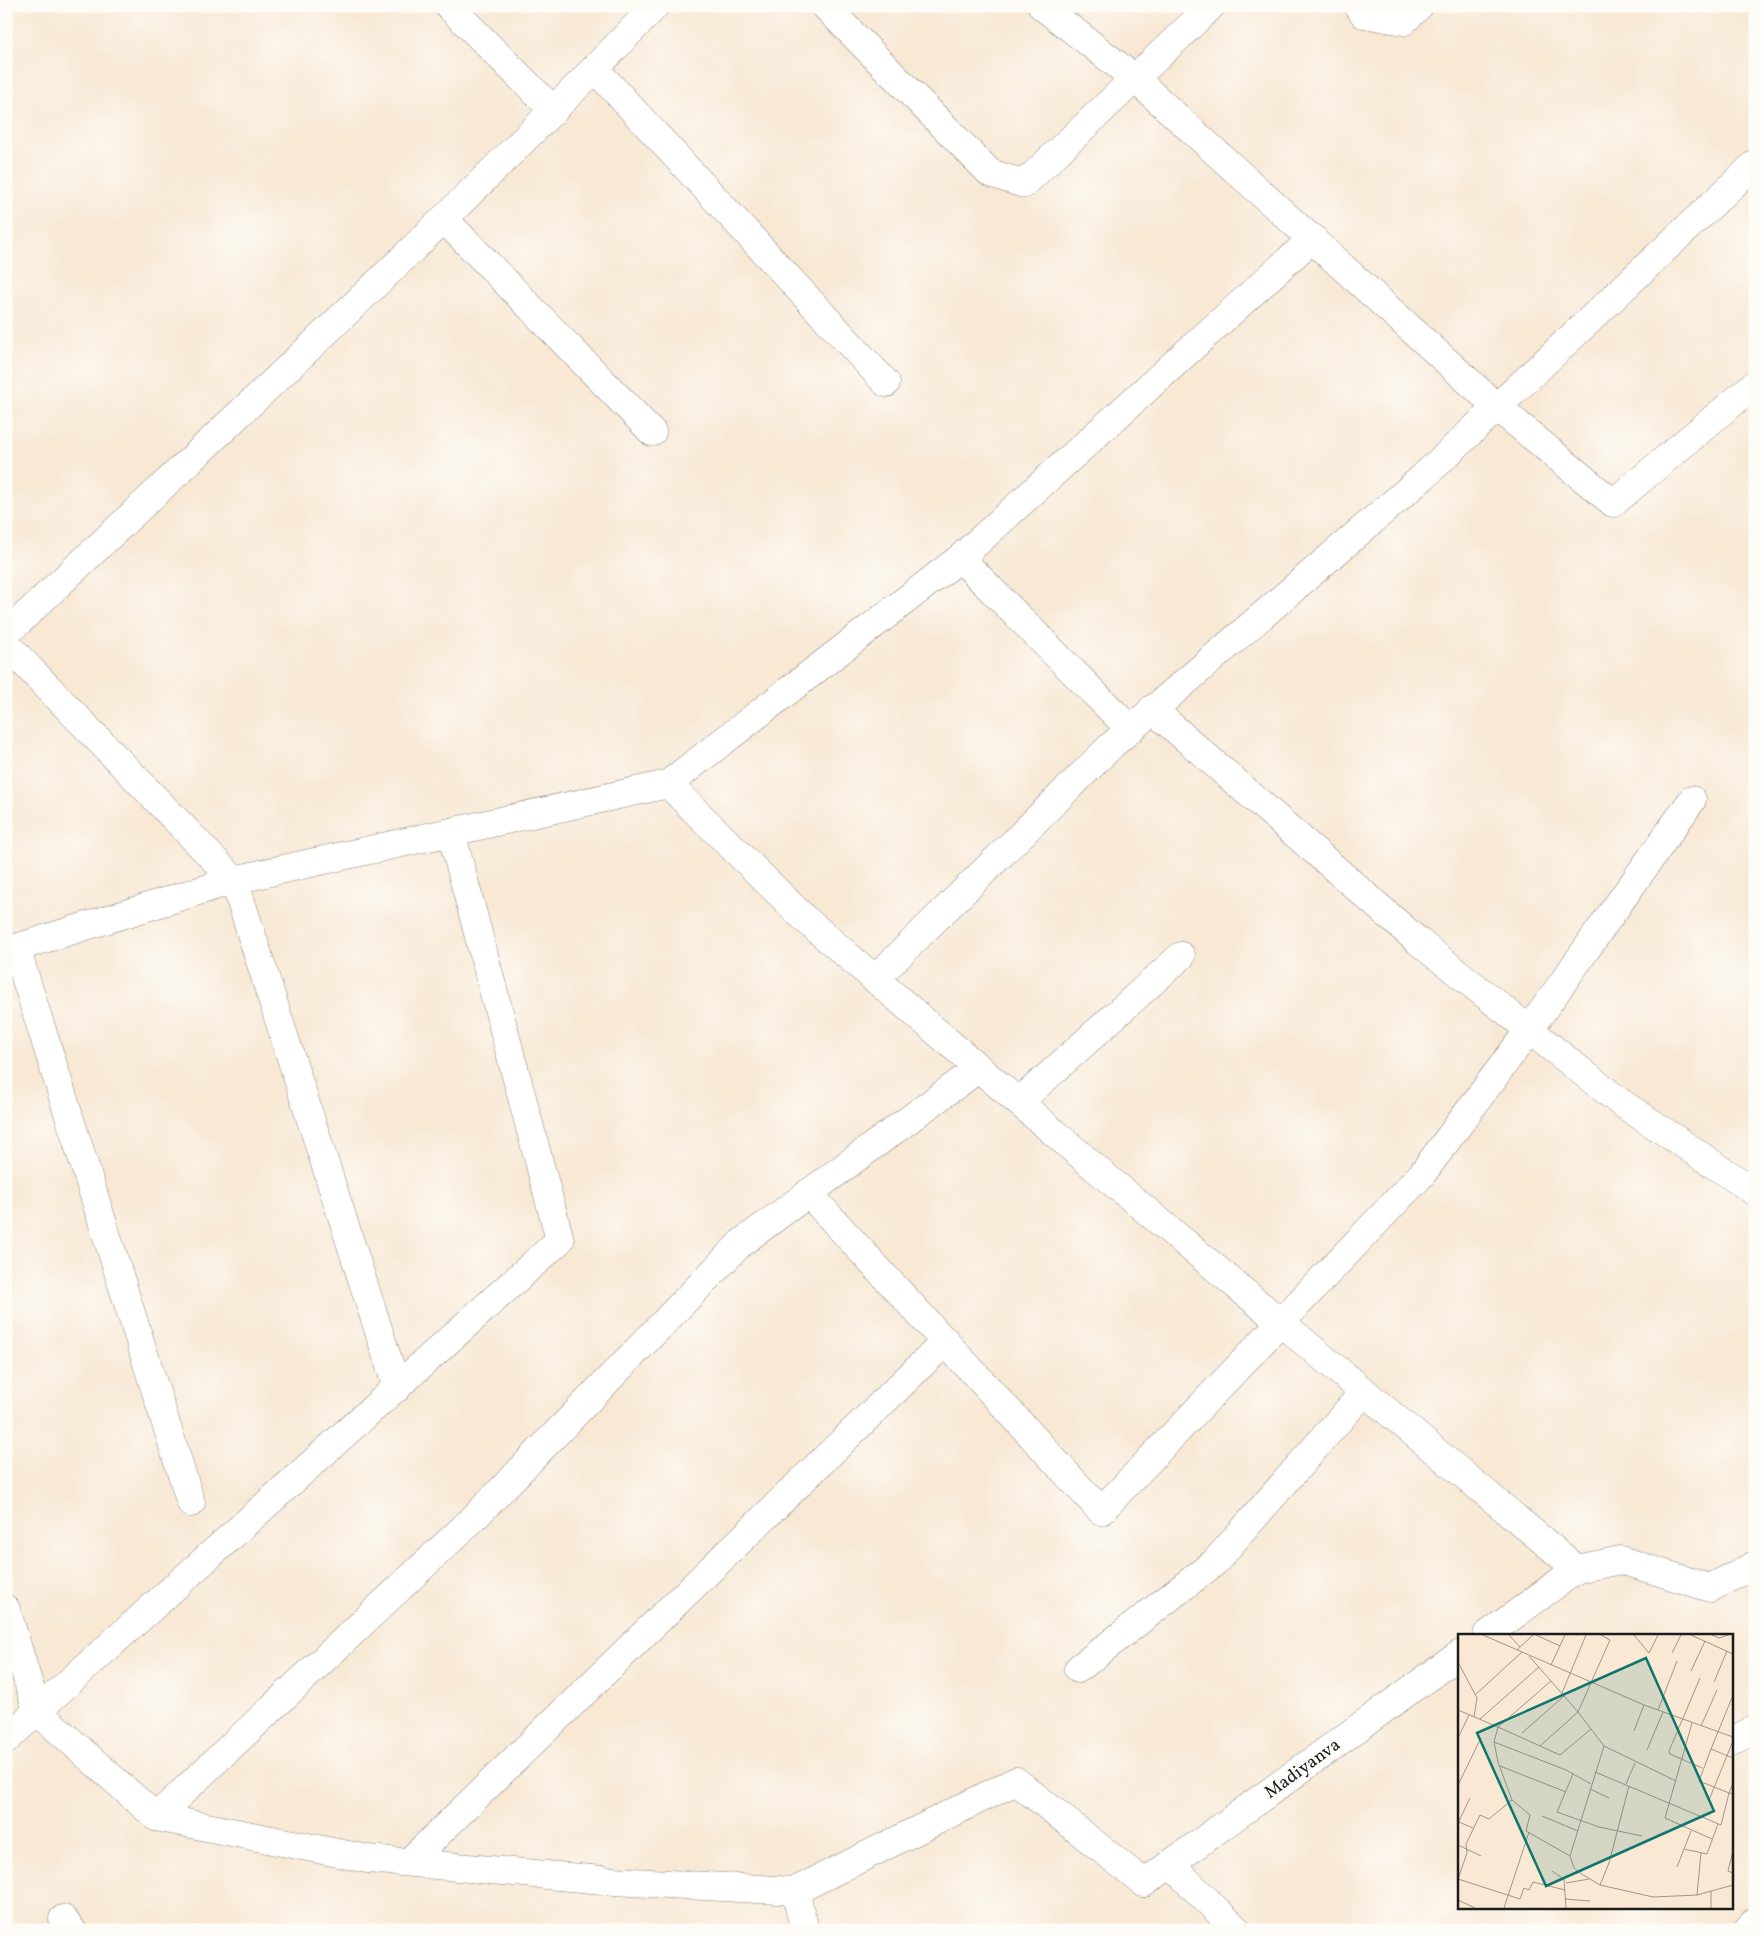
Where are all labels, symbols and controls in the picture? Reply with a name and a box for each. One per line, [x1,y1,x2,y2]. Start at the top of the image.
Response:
inset map [1458,1634,1734,1908]
street label: Madiyanva [1260,1733,1346,1805]

